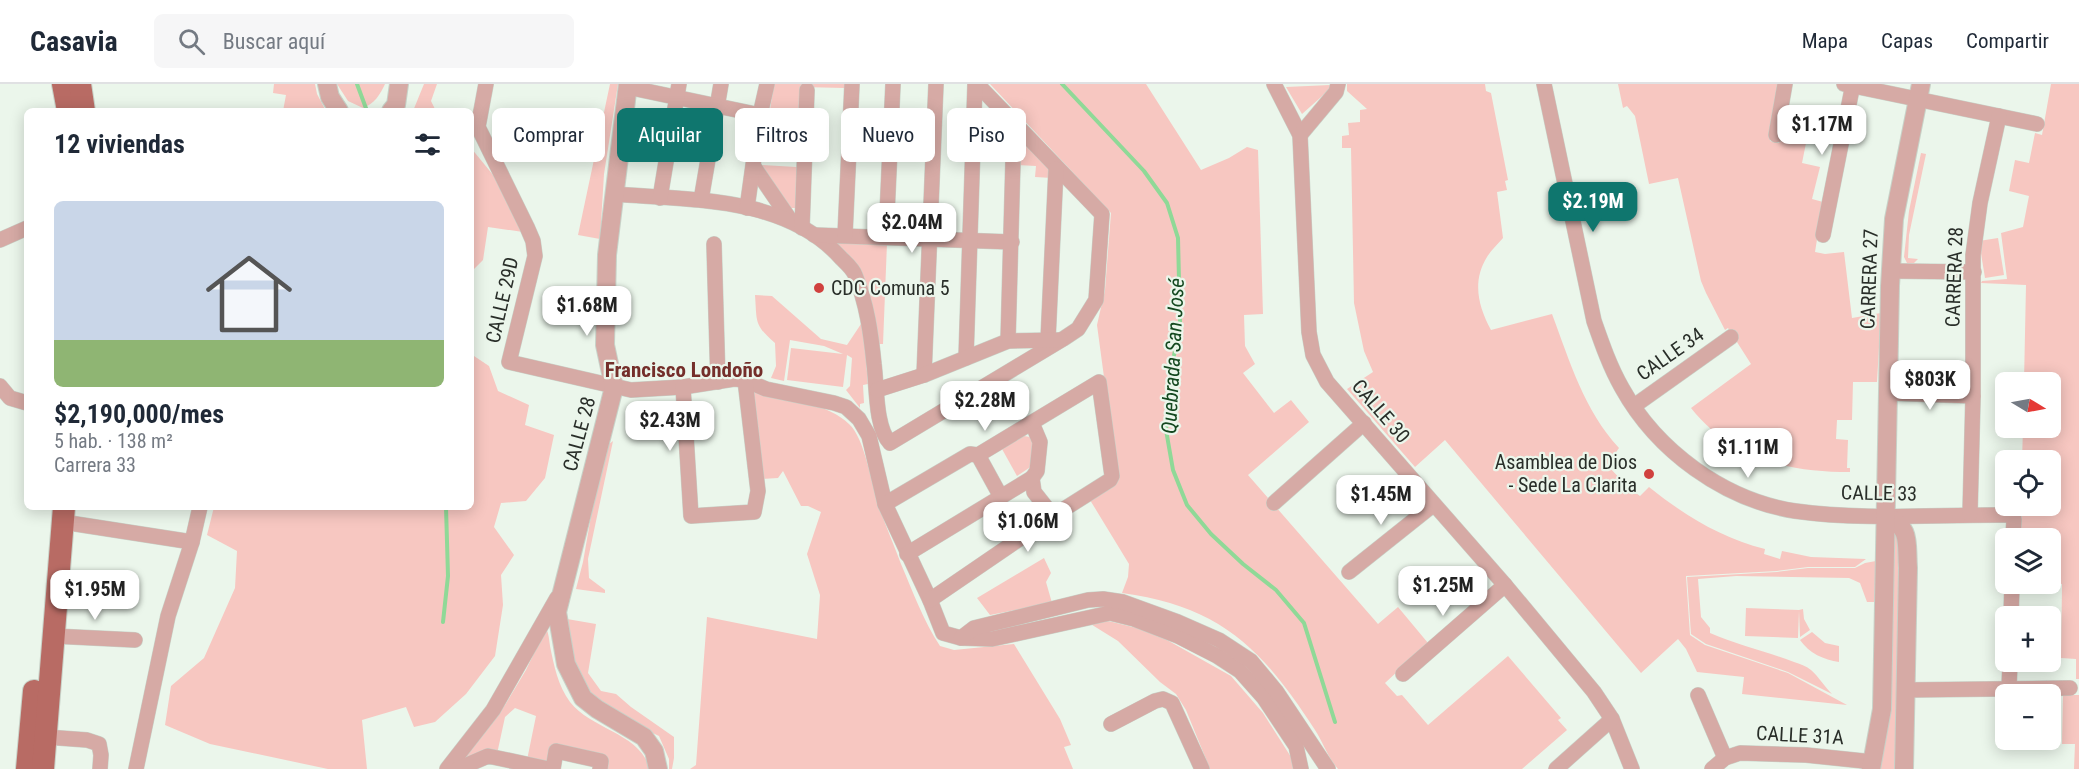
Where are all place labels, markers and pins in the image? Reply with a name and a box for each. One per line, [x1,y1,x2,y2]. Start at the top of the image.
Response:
pin: $1.17M [1773,105,1871,156]
pin: $2.19M [1544,182,1642,233]
pin: $2.04M [863,203,961,254]
place label: CDC Comuna 5 [831,276,950,300]
marker: CDC Comuna 5 [812,281,826,295]
pin: $1.68M [538,286,636,337]
pin: $803K [1888,360,1972,411]
pin: $2.28M [936,381,1034,432]
pin: $2.43M [621,401,719,452]
pin: $1.11M [1699,428,1797,479]
place label: Asamblea de Dios - Sede La Clarita [1495,450,1637,497]
marker: Asamblea de Dios - Sede La Clarita [1642,467,1656,481]
pin: $1.45M [1332,475,1430,526]
pin: $1.06M [979,502,1077,553]
pin: $1.25M [1394,566,1492,617]
pin: $1.95M [46,570,144,621]

